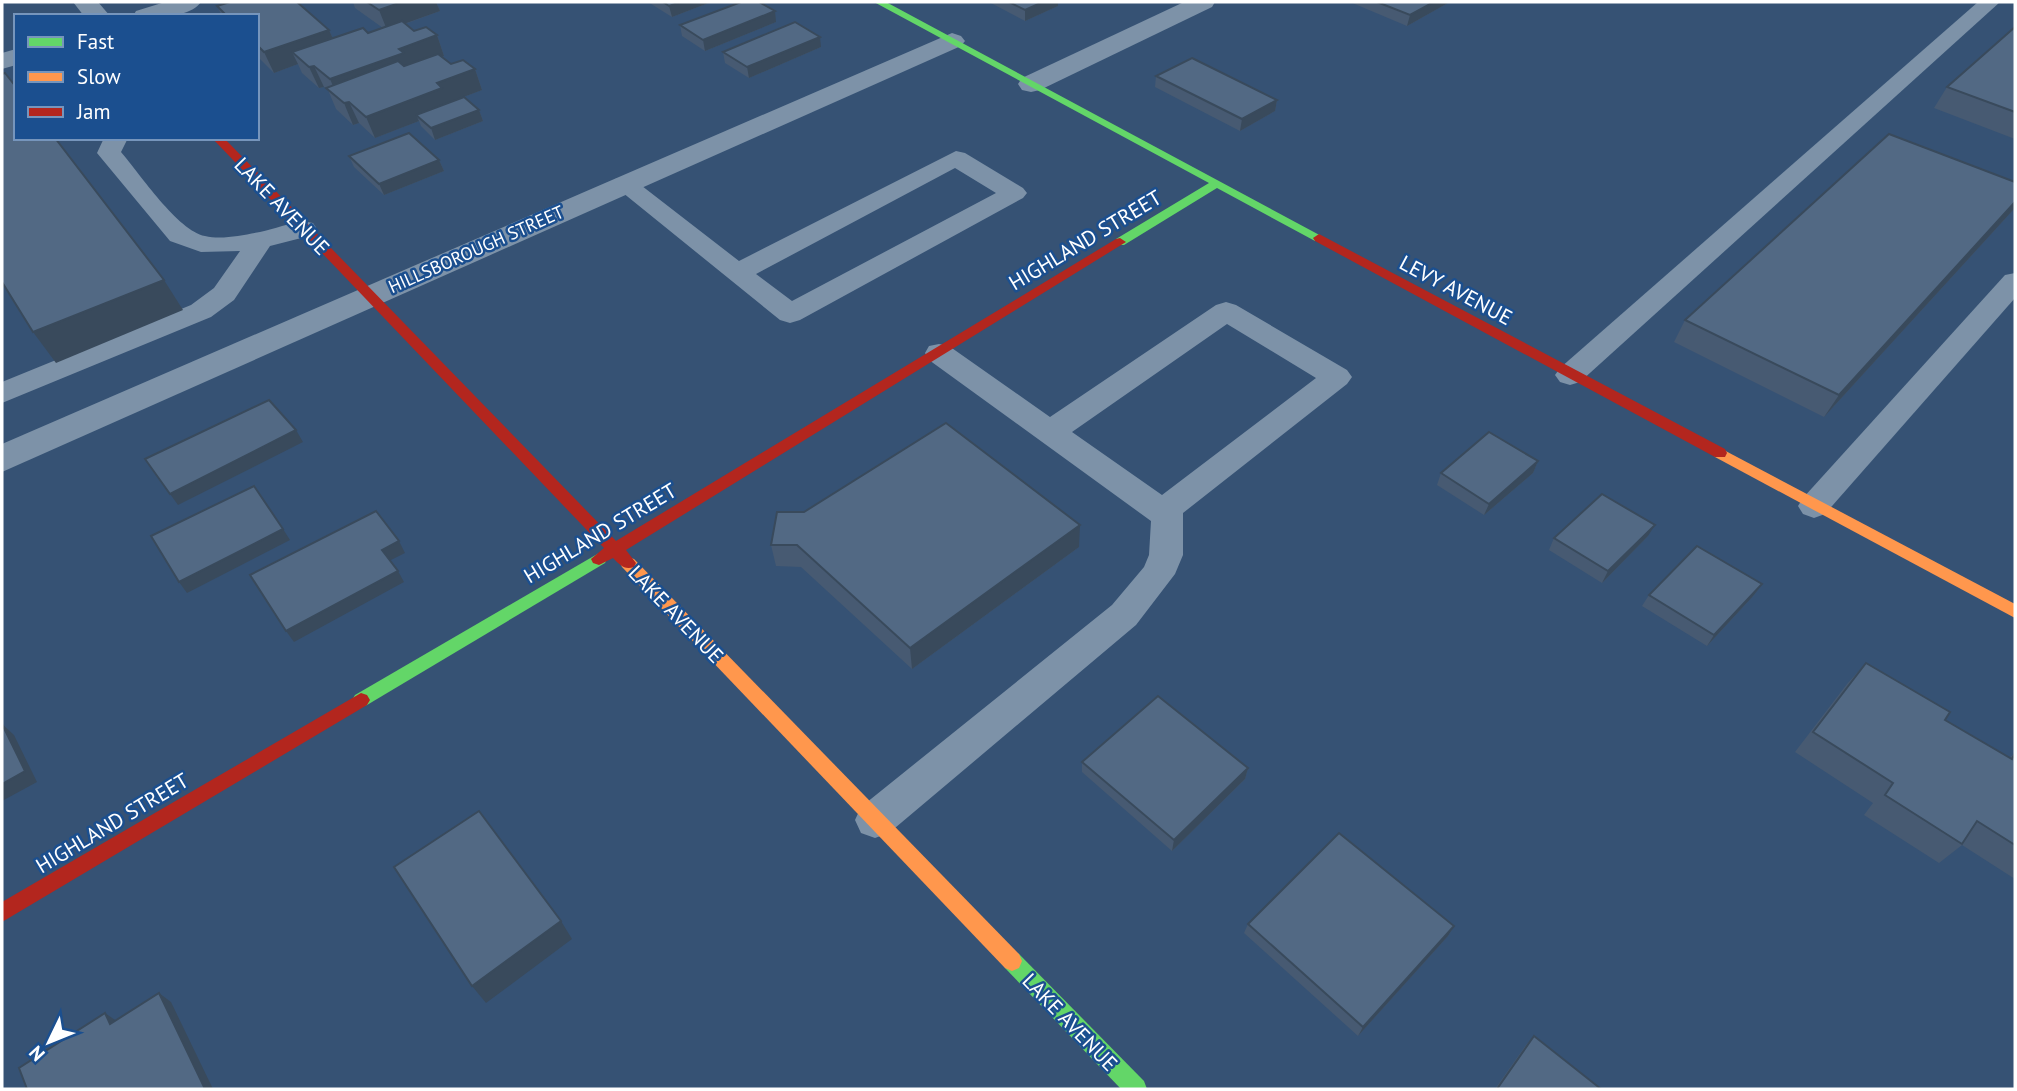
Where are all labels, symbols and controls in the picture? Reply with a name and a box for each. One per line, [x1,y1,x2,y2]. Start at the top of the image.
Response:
legend [14,14,259,140]
text: Fast [77,28,114,55]
text: Slow [77,63,121,90]
text: Jam [76,98,111,125]
street label: LAKE AVENUE [229,151,335,261]
street label: HIGHLAND STREET [1004,184,1167,296]
street label: HILLSBOROUGH STREET [385,200,567,298]
street label: LEVY AVENUE [1395,249,1517,331]
street label: HIGHLAND STREET [519,477,682,589]
street label: LAKE AVENUE [623,559,729,669]
street label: HIGHLAND STREET [31,767,194,879]
street label: LAKE AVENUE [1017,967,1123,1077]
north arrow [14,1007,84,1077]
text: N [24,1041,50,1066]

